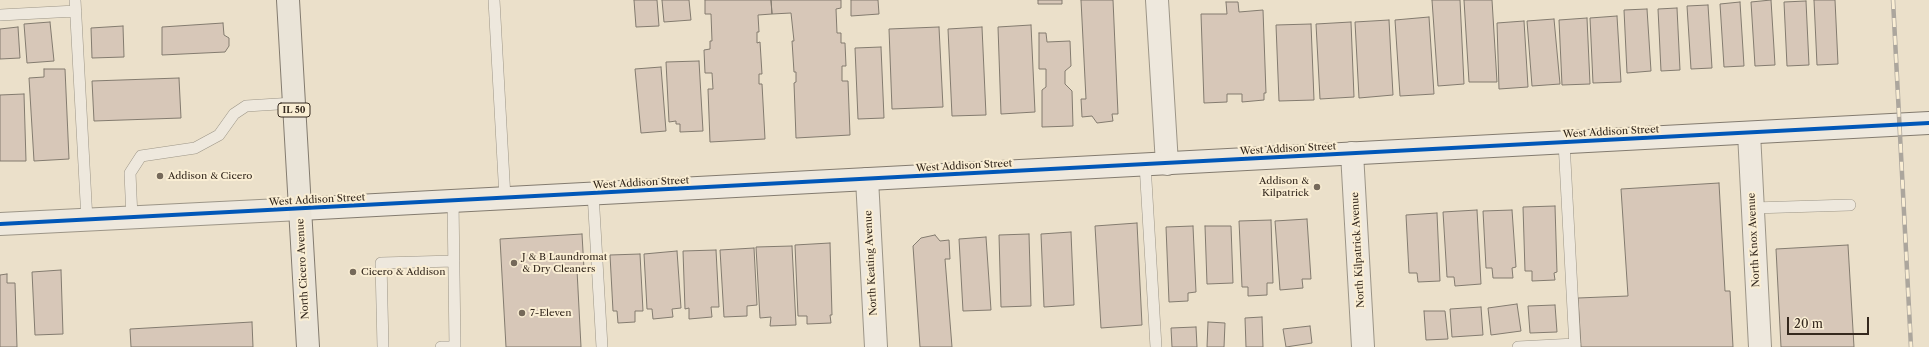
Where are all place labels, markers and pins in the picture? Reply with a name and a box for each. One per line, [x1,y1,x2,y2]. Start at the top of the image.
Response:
place label: Addison & Cicero [168,170,252,182]
marker: Addison & Cicero [155,171,165,181]
place label: Addison & Kilpatrick [1259,175,1309,198]
marker: Addison & Kilpatrick [1312,182,1322,192]
place label: J & B Laundromat & Dry Cleaners [522,251,607,274]
marker: J & B Laundromat & Dry Cleaners [509,258,519,268]
place label: Cicero & Addison [361,266,445,278]
marker: Cicero & Addison [348,267,358,277]
place label: 7-Eleven [530,307,571,319]
marker: 7-Eleven [517,308,527,318]

